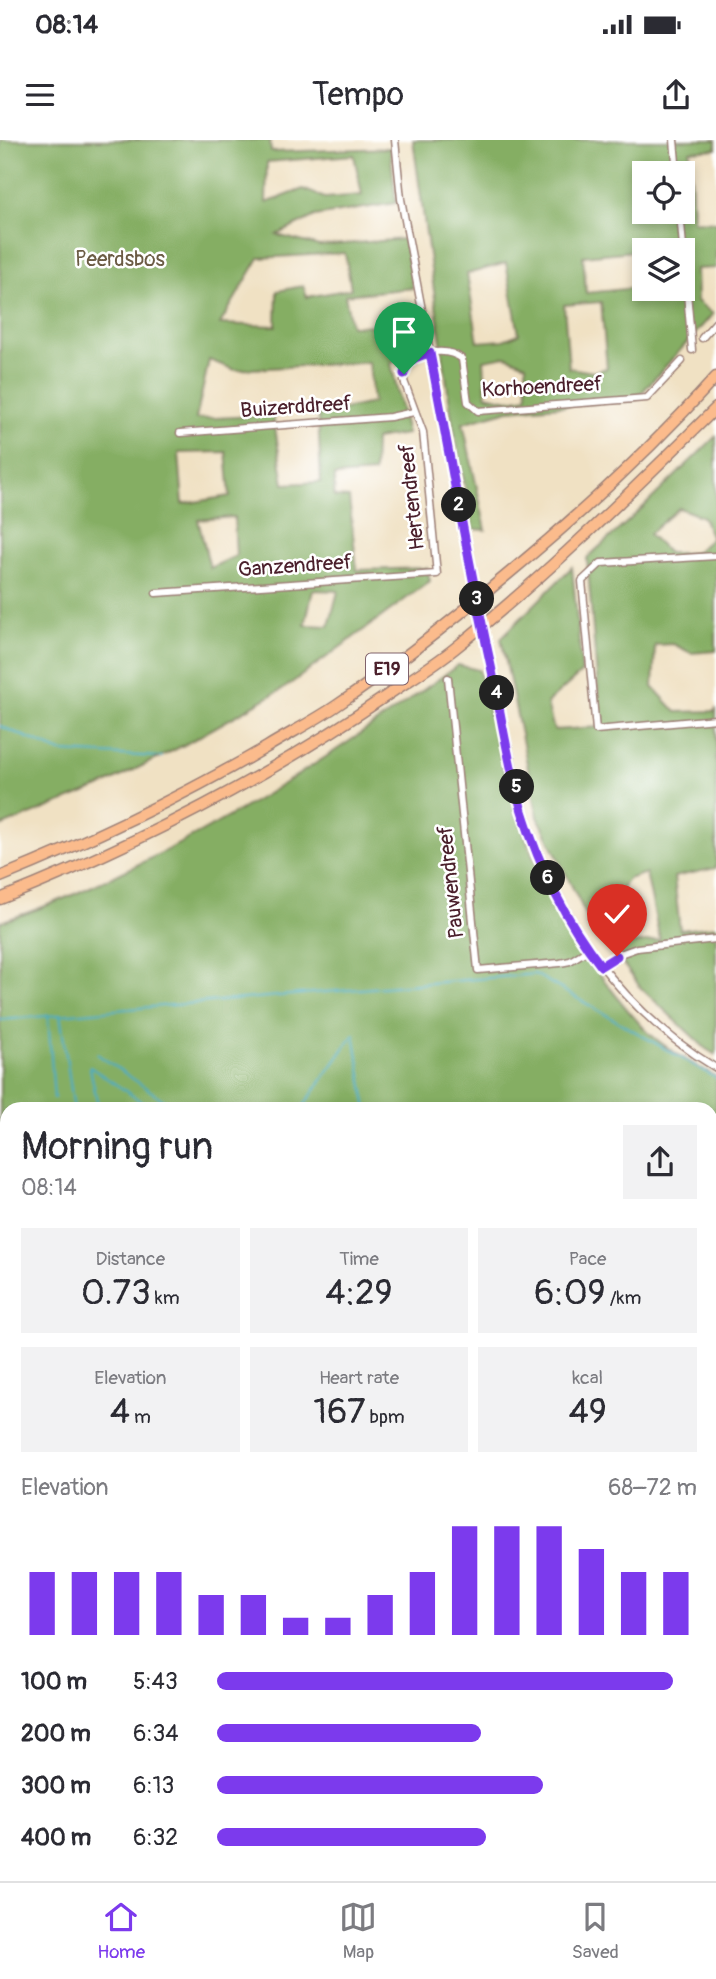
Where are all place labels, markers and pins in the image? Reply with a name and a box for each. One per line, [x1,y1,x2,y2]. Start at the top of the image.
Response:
pin [374,302,434,374]
pin: 2 [442,488,476,522]
pin: 3 [460,582,494,616]
pin: 4 [480,676,514,710]
pin: 5 [500,770,534,804]
pin: 6 [530,860,566,896]
pin [587,884,647,956]

